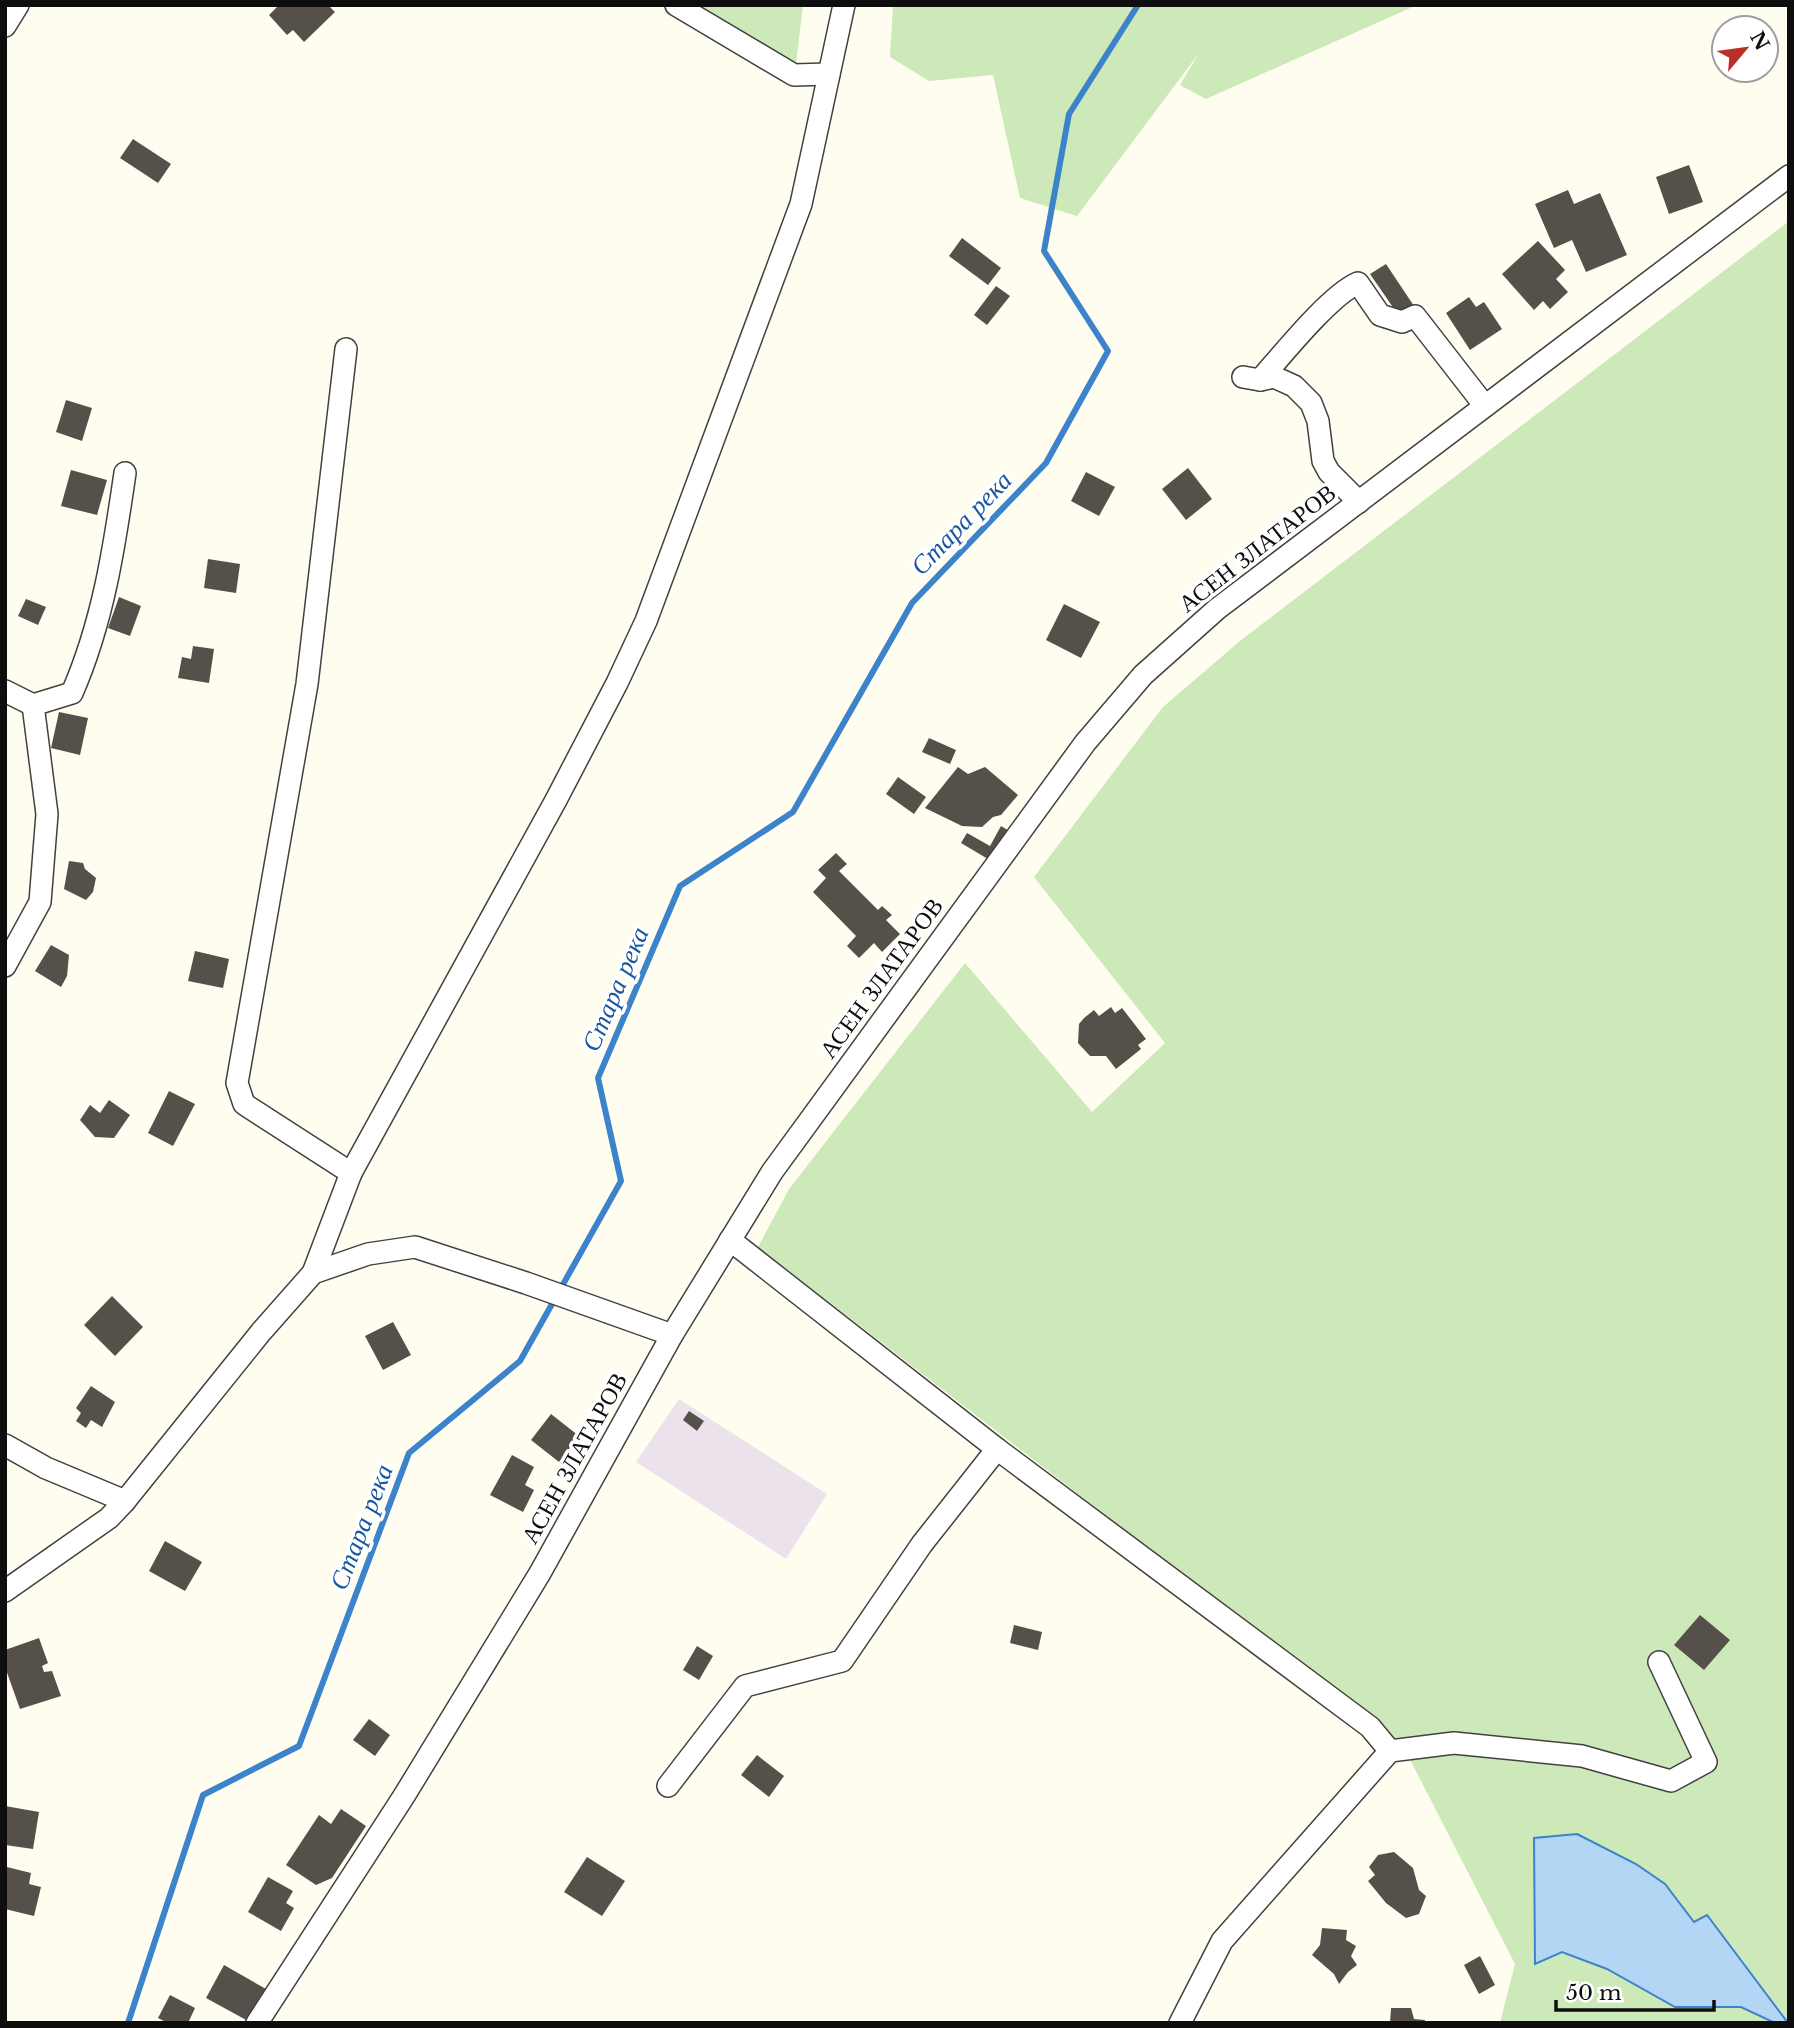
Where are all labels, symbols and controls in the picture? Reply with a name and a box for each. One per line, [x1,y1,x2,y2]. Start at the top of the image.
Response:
north arrow [1710,14,1780,84]
text: N [1745,28,1774,55]
water label: Стара река [904,464,1018,582]
street label: АСЕН ЗЛАТАРОВ [1173,478,1341,618]
street label: АСЕН ЗЛАТАРОВ [813,892,949,1064]
water label: Стара река [574,922,656,1056]
street label: АСЕН ЗЛАТАРОВ [515,1367,633,1549]
water label: Стара река [322,1460,400,1594]
scale bar [1556,1968,1714,2012]
text: 50 m [1566,1980,1622,2006]

